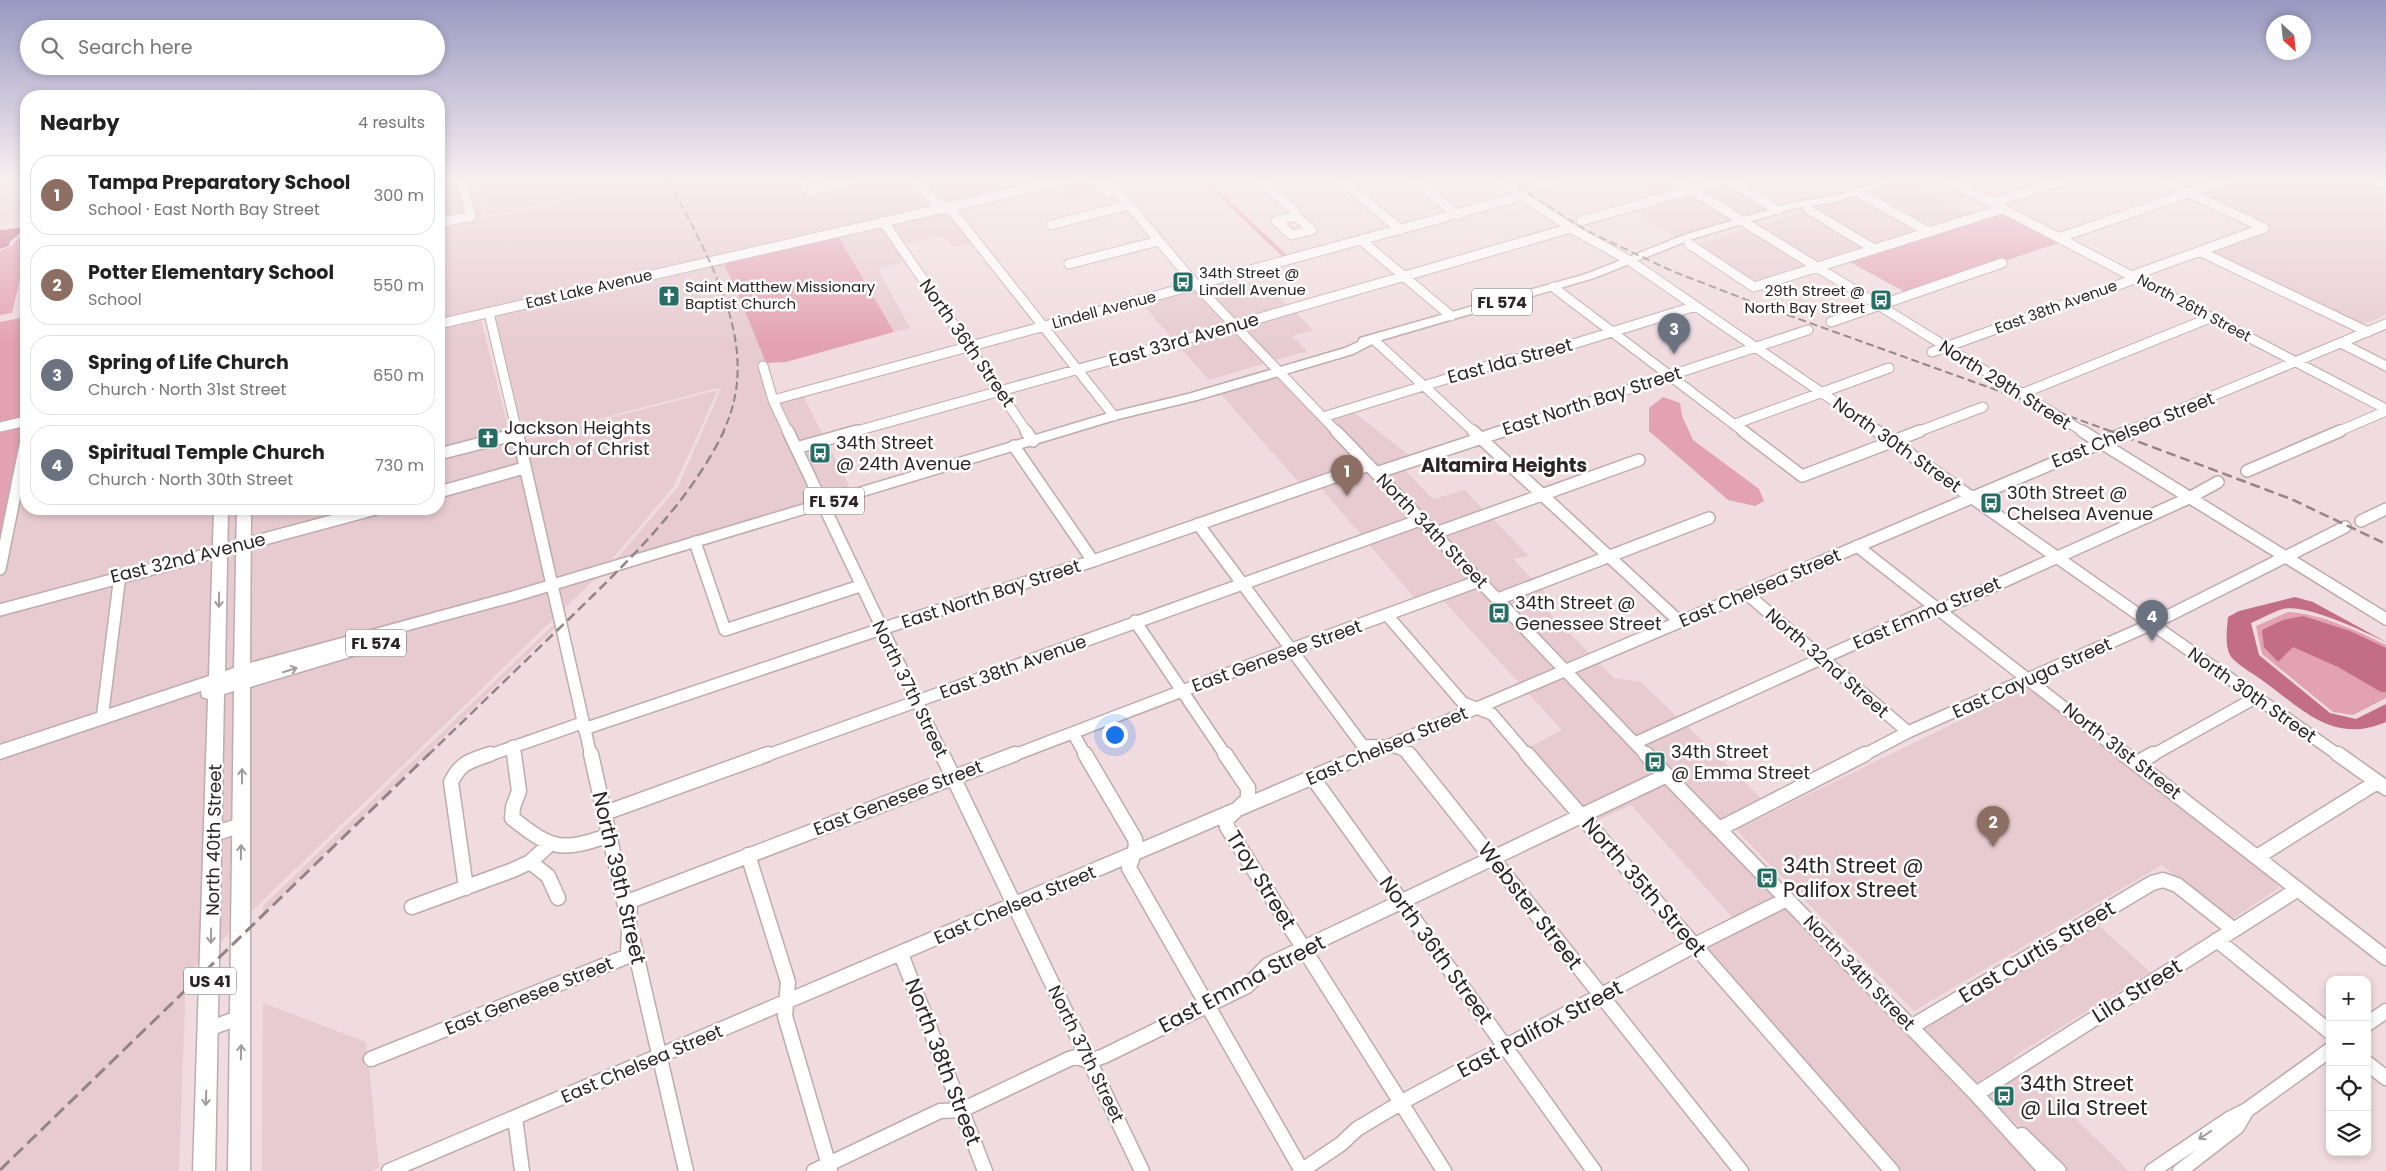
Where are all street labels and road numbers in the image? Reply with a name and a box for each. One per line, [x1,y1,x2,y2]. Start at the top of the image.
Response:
street label: East Lake Avenue [524,264,654,313]
street label: North 26th Street [2134,269,2255,346]
street label: North 36th Street [914,274,1021,412]
street label: East 38th Avenue [1992,275,2120,338]
street label: Lindell Avenue [1050,286,1158,333]
road number: FL 574 [1472,288,1532,316]
street label: East 33rd Avenue [1106,306,1262,373]
street label: East Ida Street [1445,332,1575,389]
street label: North 29th Street [1935,334,2076,435]
street label: East North Bay Street [1499,360,1685,441]
street label: East Chelsea Street [2048,385,2218,474]
street label: North 30th Street [1828,391,1966,498]
street label: North 34th Street [1371,468,1494,594]
road number: FL 574 [804,488,864,514]
street label: East 32nd Avenue [108,526,268,589]
street label: East Chelsea Street [1675,542,1844,633]
street label: East North Bay Street [898,553,1084,634]
street label: East Emma Street [1849,570,2004,655]
street label: North 32nd Street [1760,602,1894,723]
street label: East Genesee Street [1188,613,1365,698]
street label: North 37th Street [866,616,955,762]
street label: East 38th Avenue [936,628,1090,705]
road number: FL 574 [346,630,406,656]
street label: East Cayuga Street [1948,631,2115,724]
street label: North 30th Street [2183,641,2321,748]
street label: North 31st Street [2058,697,2187,805]
street label: East Chelsea Street [1302,700,1471,791]
street label: East Genesee Street [810,754,986,841]
street label: North 40th Street [200,764,227,916]
street label: North 39th Street [586,789,653,967]
street label: North 35th Street [1576,811,1713,963]
street label: Troy Street [1220,825,1303,935]
street label: Webster Street [1471,836,1589,975]
street label: East Chelsea Street [930,859,1099,950]
street label: North 36th Street [1373,870,1500,1030]
street label: East Curtis Street [1953,893,2120,1010]
street label: North 34th Street [1798,910,1921,1036]
street label: East Emma Street [1153,927,1330,1040]
street label: East Genesee Street [441,950,617,1041]
street label: Lila Street [2086,952,2187,1030]
road number: US 41 [184,968,236,994]
street label: East Palifox Street [1452,973,1628,1084]
street label: North 38th Street [898,974,989,1149]
street label: North 37th Street [1042,981,1131,1127]
street label: East Chelsea Street [557,1018,726,1109]

